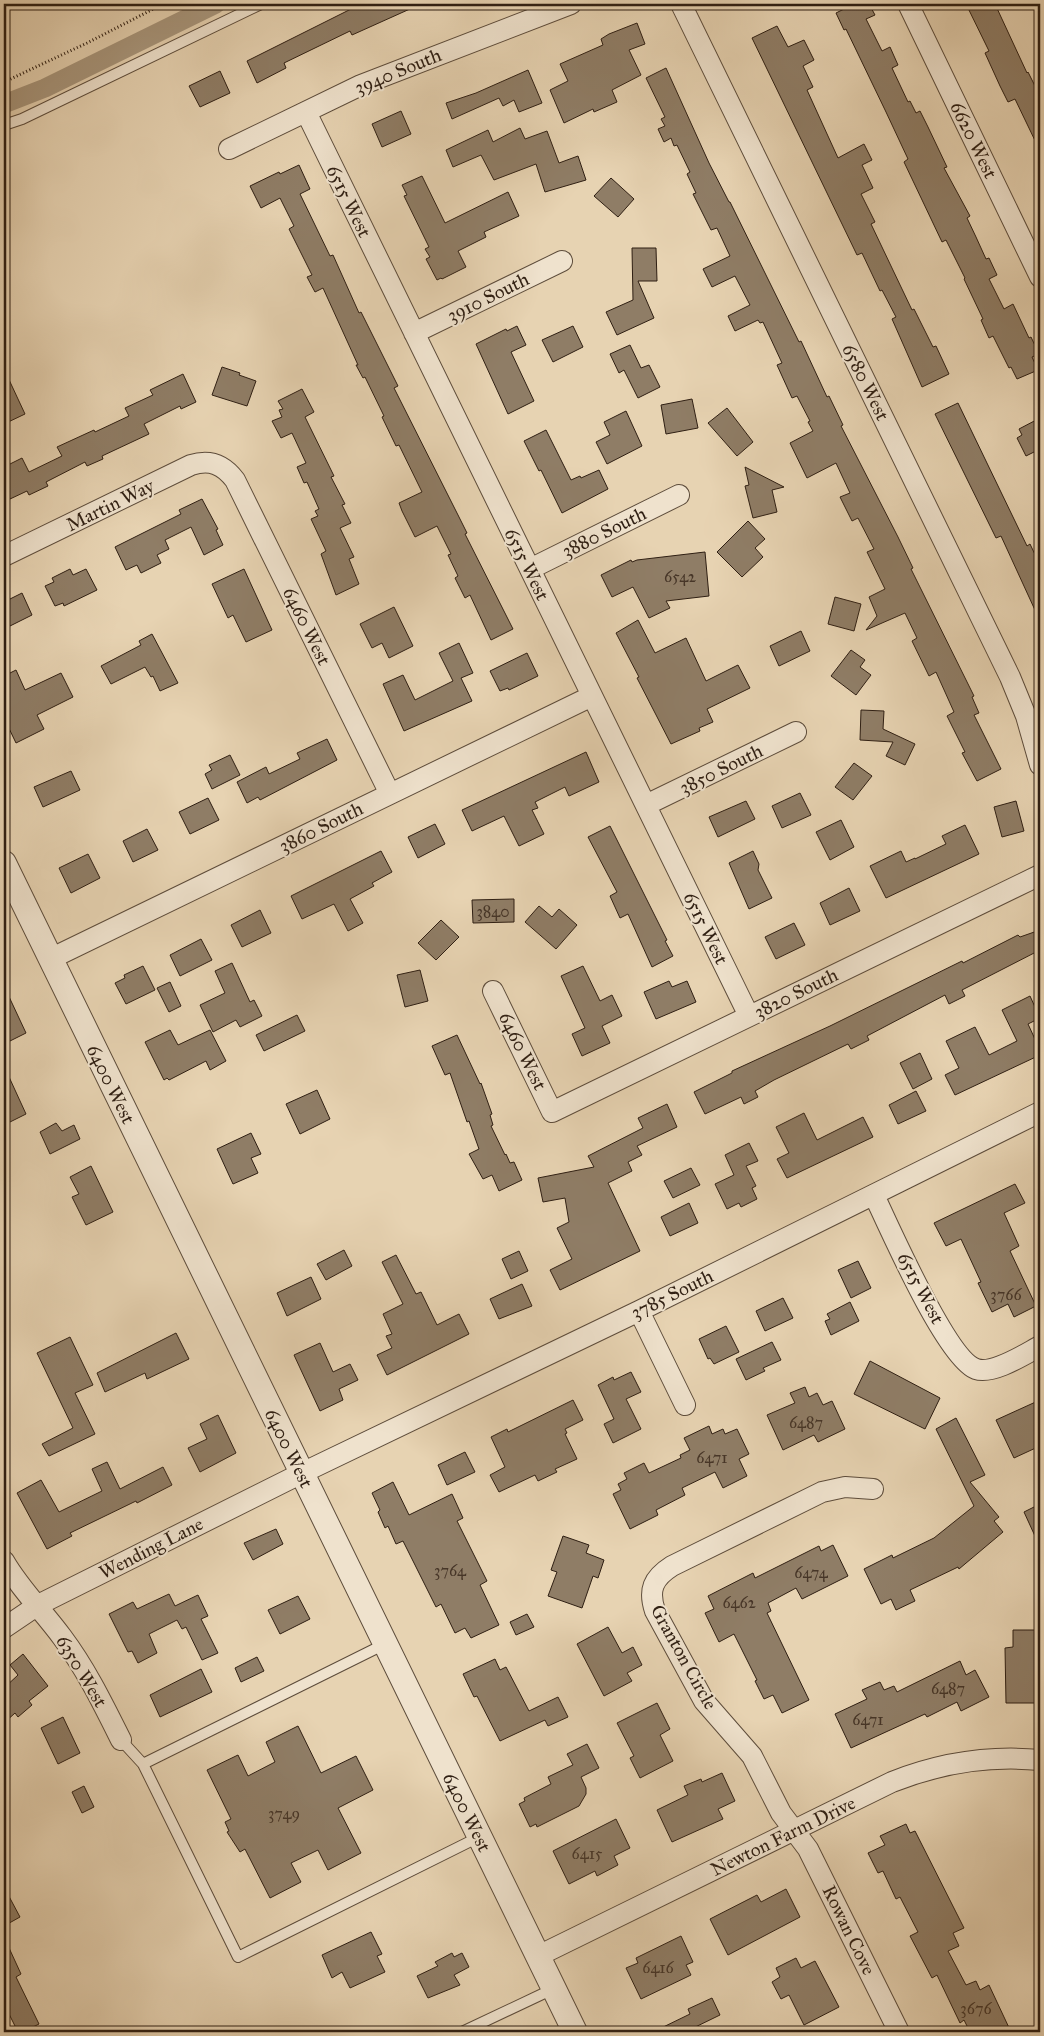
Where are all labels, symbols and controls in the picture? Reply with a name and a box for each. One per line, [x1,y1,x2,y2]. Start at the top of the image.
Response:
street label: 3940 South [351,43,445,99]
street label: 6620 West [946,98,1003,183]
street label: 6515 West [322,161,376,241]
street label: 3910 South [443,267,533,327]
street label: 6580 West [838,340,895,424]
street label: Martin Way [62,473,159,536]
street label: 3880 South [558,502,650,562]
street label: 6515 West [500,524,554,604]
house number: 6542 [664,567,696,586]
street label: 6460 West [278,583,336,669]
street label: 3850 South [676,739,767,799]
street label: 3860 South [275,797,367,857]
street label: 6515 West [679,888,733,968]
house number: 3840 [476,902,510,921]
street label: 3820 South [750,963,842,1023]
street label: 6460 West [494,1008,552,1094]
street label: 6400 West [82,1041,140,1128]
street label: 6515 West [893,1248,950,1328]
street label: 3785 South [627,1264,717,1324]
house number: 3766 [990,1285,1022,1304]
street label: 6400 West [260,1405,318,1492]
house number: 6487 [789,1413,823,1432]
house number: 6471 [696,1448,728,1467]
street label: Wending Lane [95,1512,207,1585]
house number: 3764 [434,1561,467,1580]
house number: 6474 [794,1563,829,1582]
house number: 6462 [722,1593,756,1612]
street label: Granton Circle [646,1601,722,1713]
street label: 6350 West [52,1631,113,1712]
house number: 6487 [931,1679,965,1698]
house number: 6471 [852,1710,884,1729]
street label: 6400 West [438,1769,496,1856]
street label: Newton Farm Drive [707,1791,859,1881]
house number: 3749 [268,1804,300,1823]
house number: 6415 [572,1844,603,1863]
street label: Rowan Cove [817,1881,881,1979]
house number: 6416 [642,1958,675,1977]
house number: 3676 [960,1999,992,2018]

